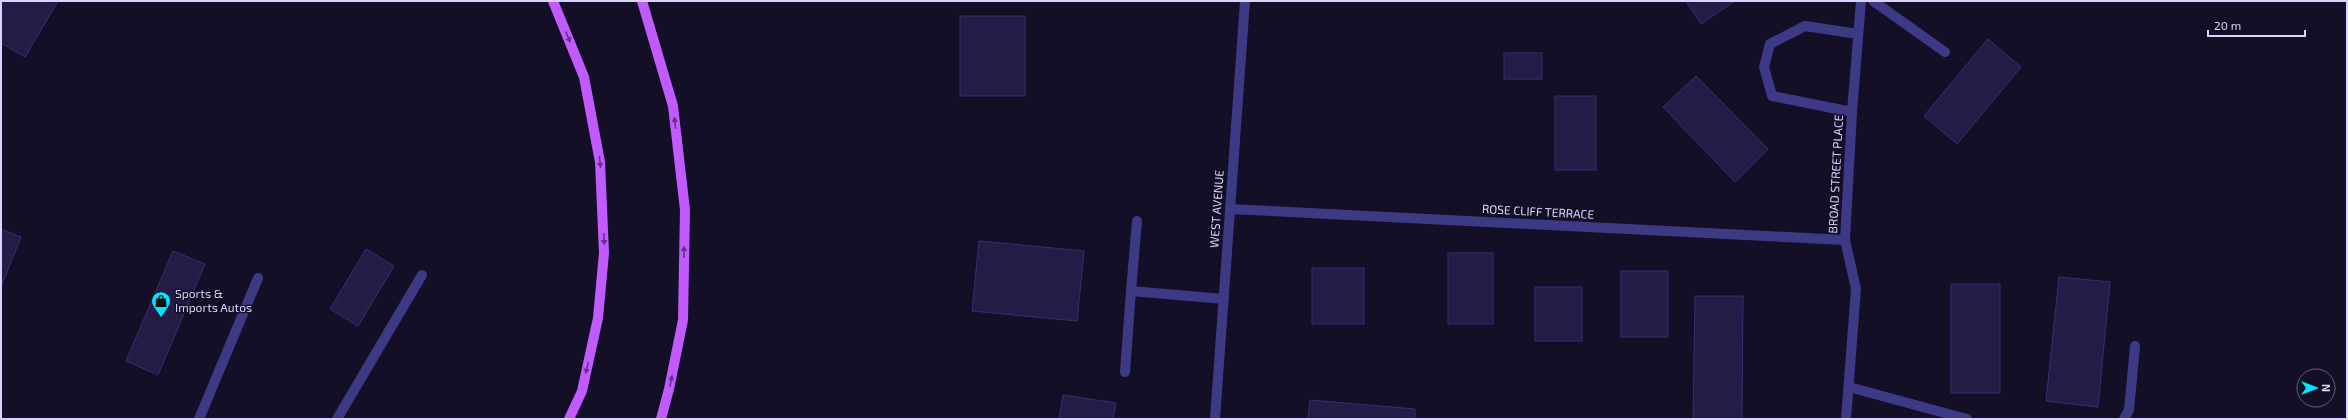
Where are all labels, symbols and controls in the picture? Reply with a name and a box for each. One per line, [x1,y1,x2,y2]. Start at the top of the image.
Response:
scale bar [2208,12,2305,38]
text: 20 m [2214,18,2241,32]
one-way arrow [565,31,571,43]
street label: BROAD STREET PLACE [1825,114,1845,234]
one-way arrow [672,117,679,129]
one-way arrow [596,156,603,168]
street label: WEST AVENUE [1206,169,1226,248]
street label: ROSE CLIFF TERRACE [1482,201,1595,221]
one-way arrow [601,233,607,246]
one-way arrow [681,246,688,258]
place label: Sports & Imports Autos [175,286,252,314]
shop icon: Sports & Imports Autos [150,290,172,318]
one-way arrow [583,361,589,374]
north arrow [2296,368,2336,408]
one-way arrow [668,375,674,387]
text: N [2320,384,2333,392]

